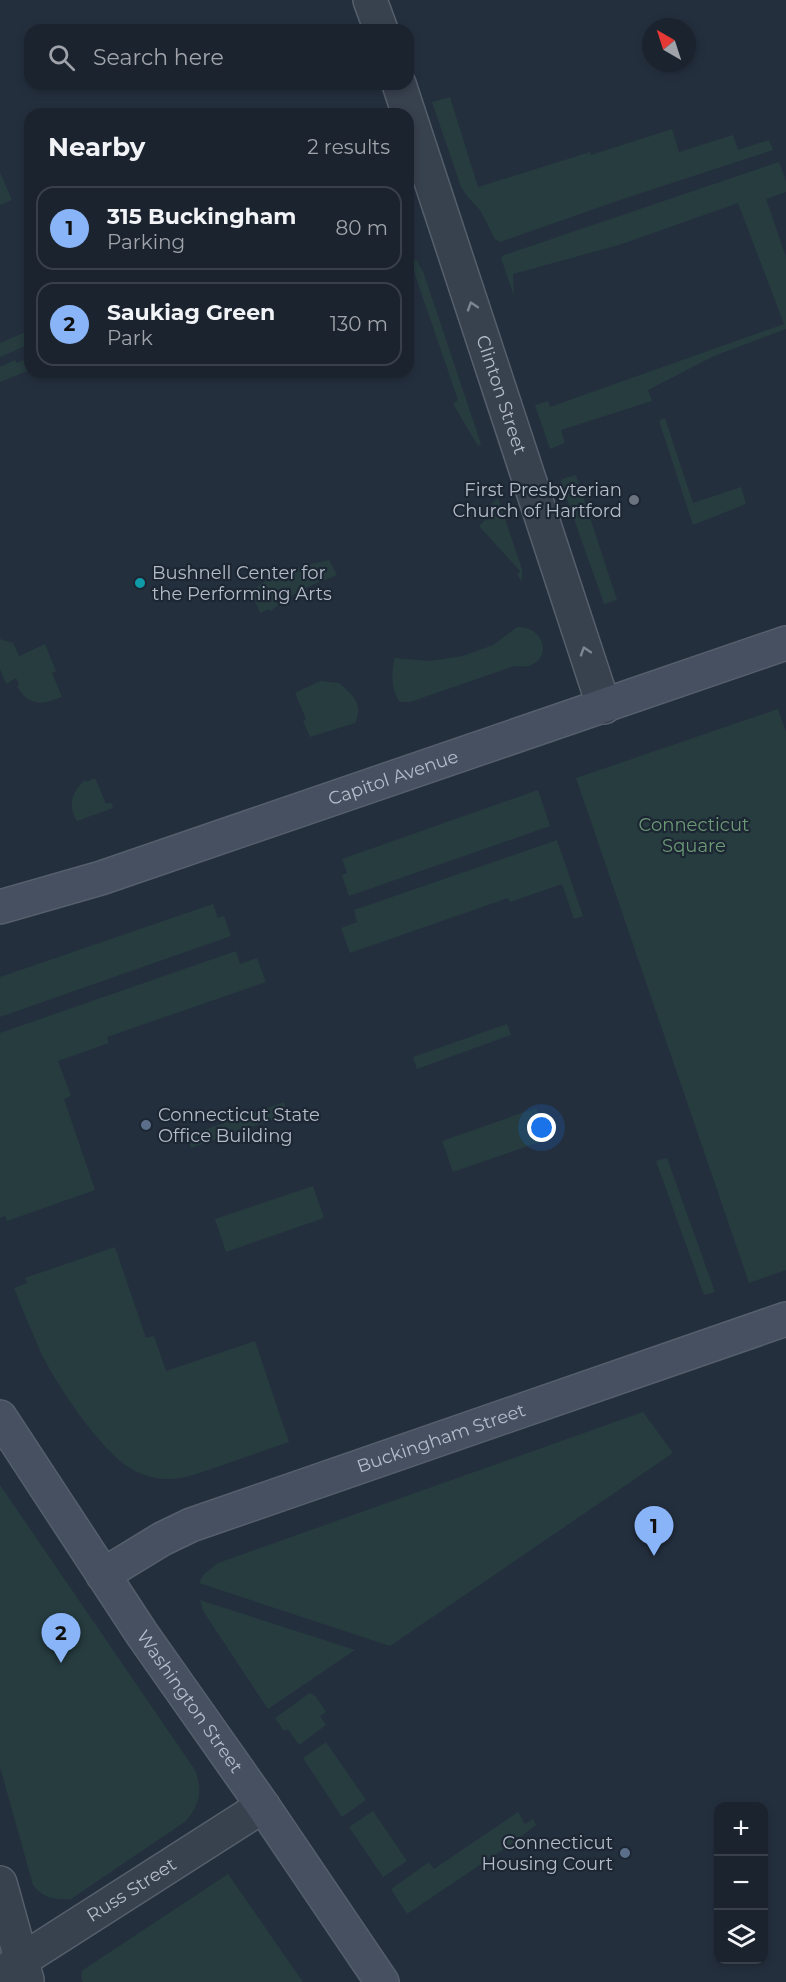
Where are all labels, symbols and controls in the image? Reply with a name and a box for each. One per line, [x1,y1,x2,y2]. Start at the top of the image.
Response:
north arrow [642,18,696,72]
search box [24,24,414,90]
icon: search [45,41,78,74]
text: Search here [93,44,224,71]
text: Nearby [48,131,145,163]
text: 2 results [307,135,390,159]
text: 315 Buckingham [107,203,296,230]
text: 1 [66,216,73,240]
text: 80 m [336,216,388,240]
text: Parking [107,230,185,254]
text: Saukiag Green [107,299,275,326]
one-way arrow [467,301,479,312]
text: 2 [64,312,75,336]
text: 130 m [330,312,388,336]
text: Park [107,326,153,350]
street label: Clinton Street [471,332,531,457]
place label: First Presbyterian Church of Hartford [453,479,622,522]
marker: First Presbyterian Church of Hartford [627,493,641,507]
place label: Bushnell Center for the Performing Arts [152,562,332,605]
marker: Bushnell Center for the Performing Arts [133,576,147,590]
one-way arrow [580,646,593,657]
street label: Capitol Avenue [325,745,461,810]
park label: Connecticut Square [639,814,749,857]
place label: Connecticut State Office Building [158,1104,320,1147]
your location [527,1113,556,1142]
marker: Connecticut State Office Building [139,1118,153,1132]
street label: Buckingham Street [354,1399,528,1478]
pin: 1 [634,1506,674,1556]
pin: 2 [42,1614,80,1663]
street label: Washington Street [132,1626,247,1777]
map controls [714,1802,768,1964]
button: + [714,1802,768,1856]
place label: Connecticut Housing Court [482,1832,613,1875]
marker: Connecticut Housing Court [618,1846,632,1860]
street label: Russ Street [83,1853,180,1927]
button: − [714,1856,768,1910]
button: layers [714,1910,768,1964]

